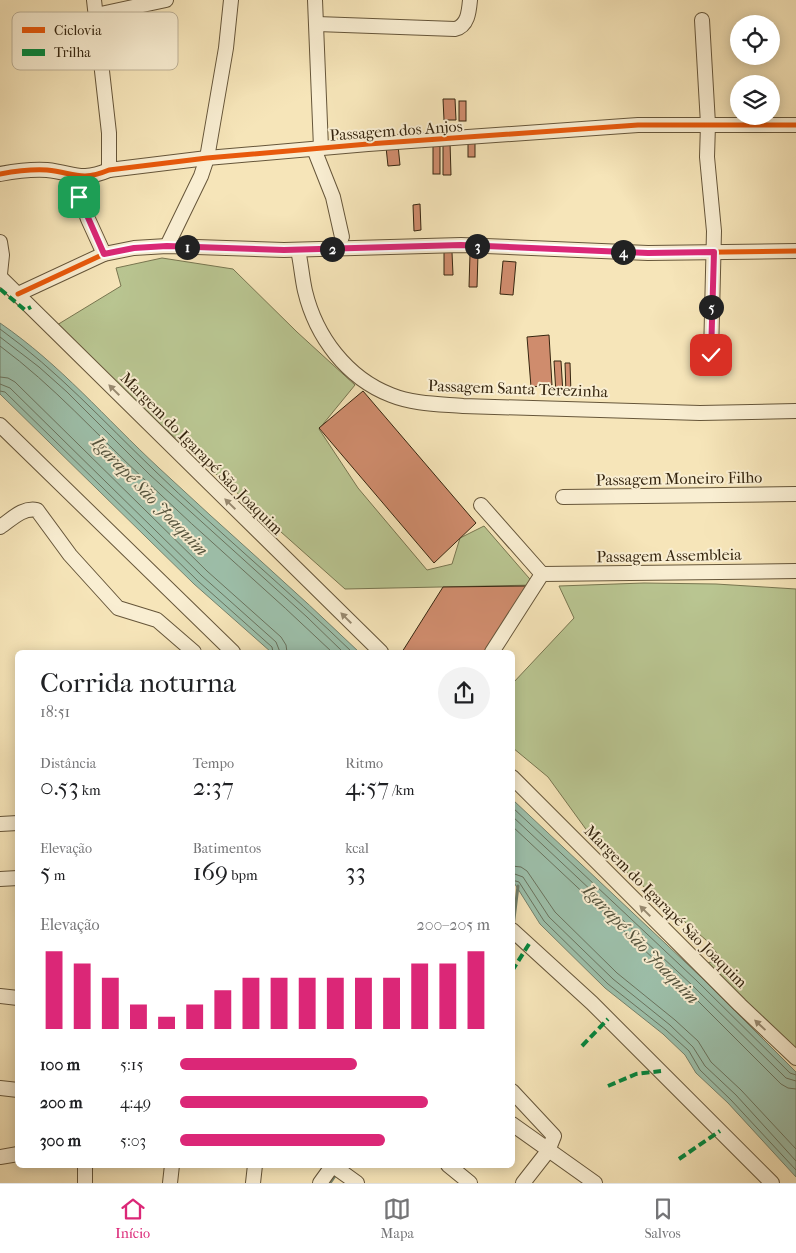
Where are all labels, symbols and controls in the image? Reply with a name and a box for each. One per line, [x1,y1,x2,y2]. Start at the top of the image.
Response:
legend [12,12,178,70]
map controls [730,15,780,125]
button: locate [730,15,780,65]
text: Ciclovia [54,22,102,39]
text: Trilha [54,44,91,61]
button: layers [730,75,780,125]
street label: Passagem dos Anjos [329,116,463,145]
pin [58,176,100,218]
icon: arrive [65,183,93,211]
pin: 1 [174,234,200,260]
pin: 3 [464,234,490,258]
pin: 2 [320,236,344,262]
text: 3 [475,238,480,255]
text: 1 [185,239,190,256]
pin: 4 [610,240,636,264]
text: 2 [329,241,336,258]
text: 4 [619,244,628,261]
pin: 5 [698,294,724,320]
text: 5 [708,299,715,316]
pin [690,334,732,376]
icon: check [697,341,725,369]
street label: Margem do Igarapé São Joaquim [117,368,287,538]
street label: Passagem Santa Terezinha [428,376,609,401]
one-way arrow [108,385,120,397]
water label: Igarapé São Joaquim [87,432,213,560]
street label: Passagem Moneiro Filho [596,468,762,489]
one-way arrow [224,498,236,510]
street label: Passagem Assembleia [596,545,742,566]
one-way arrow [340,613,352,625]
text: Corrida noturna [40,666,236,699]
button: share [438,667,490,719]
text: 18:51 [40,702,70,721]
text: Distância [40,755,96,772]
text: Tempo [193,755,234,772]
text: Ritmo [345,755,383,772]
text: 0.53 [40,772,79,801]
text: 2:37 [193,772,234,801]
text: 4:57 [345,772,389,801]
text: km [79,782,101,799]
text: /km [389,782,414,799]
street label: Margem do Igarapé São Joaquim [581,821,751,991]
text: Elevação [40,840,92,857]
text: Batimentos [193,840,261,857]
text: kcal [345,840,369,857]
text: 5 [40,857,51,886]
text: 169 [193,857,228,886]
text: 33 [345,857,366,886]
text: m [51,867,65,884]
text: bpm [228,867,258,884]
water label: Igarapé São Joaquim [578,880,704,1008]
one-way arrow [639,905,651,917]
text: Elevação [40,915,100,934]
text: 200–205 m [416,915,490,934]
one-way arrow [755,1019,767,1031]
text: 100 m [40,1055,80,1074]
text: 5:15 [120,1055,143,1074]
text: 200 m [40,1093,83,1112]
text: 4:49 [120,1093,151,1112]
text: 300 m [40,1131,81,1150]
text: 5:03 [120,1131,146,1150]
tab: Início [115,1195,150,1242]
tab: Mapa [381,1195,414,1242]
tab: Salvos [644,1195,681,1242]

